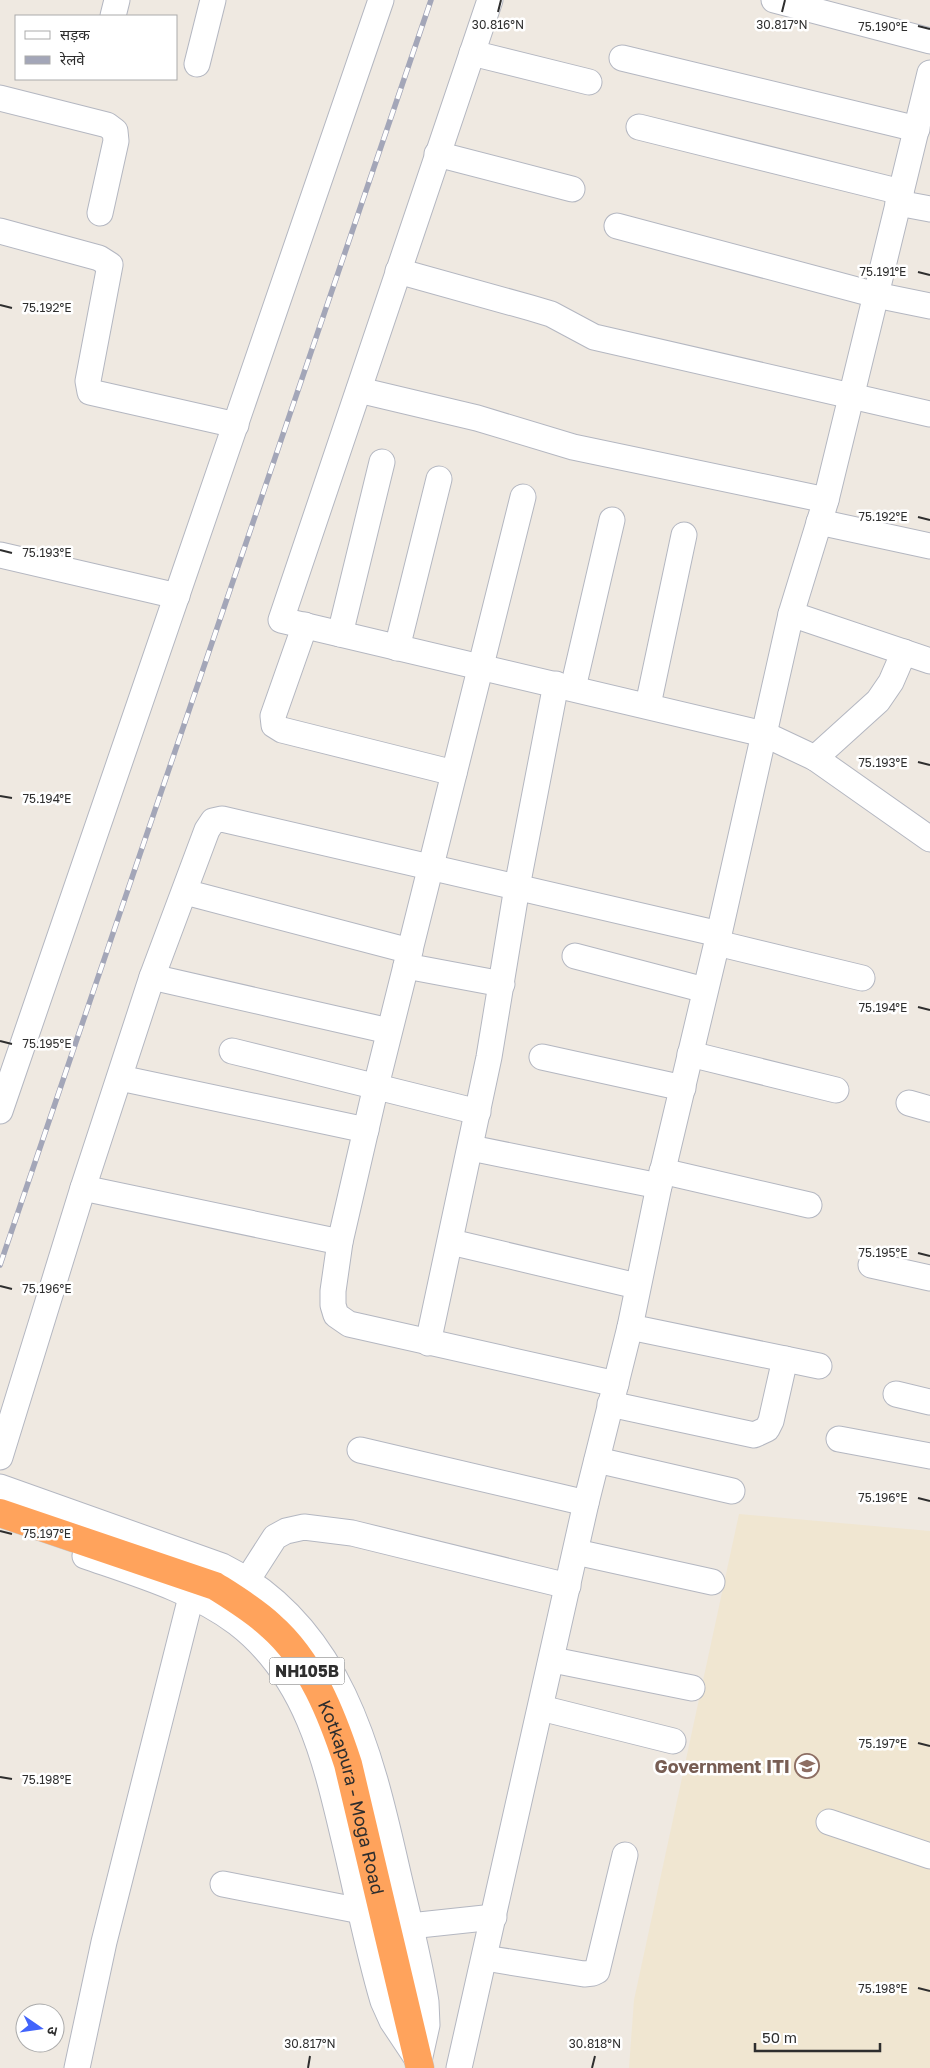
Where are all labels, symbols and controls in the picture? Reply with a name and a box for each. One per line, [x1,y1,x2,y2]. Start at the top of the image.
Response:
legend [15,15,178,80]
text: 30.816°N [472,17,524,32]
text: 30.817°N [756,17,808,32]
text: 75.190°E [858,19,908,34]
text: सड़क [60,25,90,43]
text: रेलवे [59,50,85,68]
text: 75.191°E [860,264,906,279]
text: 75.192°E [23,300,71,315]
text: 75.192°E [859,509,907,524]
text: 75.193°E [22,545,72,560]
text: 75.193°E [858,755,908,770]
text: 75.194°E [23,791,71,806]
text: 75.194°E [859,1000,907,1015]
text: 75.195°E [23,1036,71,1051]
text: 75.195°E [859,1245,907,1260]
text: 75.196°E [22,1281,72,1296]
text: 75.196°E [858,1490,908,1505]
text: 75.197°E [23,1526,71,1541]
road number: NH105B [270,1658,344,1684]
street label: Kotkapura - Moga Road [314,1696,390,1897]
text: 75.197°E [859,1736,907,1751]
school or university icon: Government ITI [794,1753,820,1779]
place label: Government ITI [654,1755,790,1777]
text: 75.198°E [22,1772,72,1787]
text: 75.198°E [858,1981,908,1996]
north arrow [15,2003,65,2053]
scale bar [755,2020,880,2052]
text: उ [44,2025,62,2038]
text: 50 m [762,2028,797,2046]
text: 30.817°N [284,2036,336,2051]
text: 30.818°N [569,2036,621,2051]

